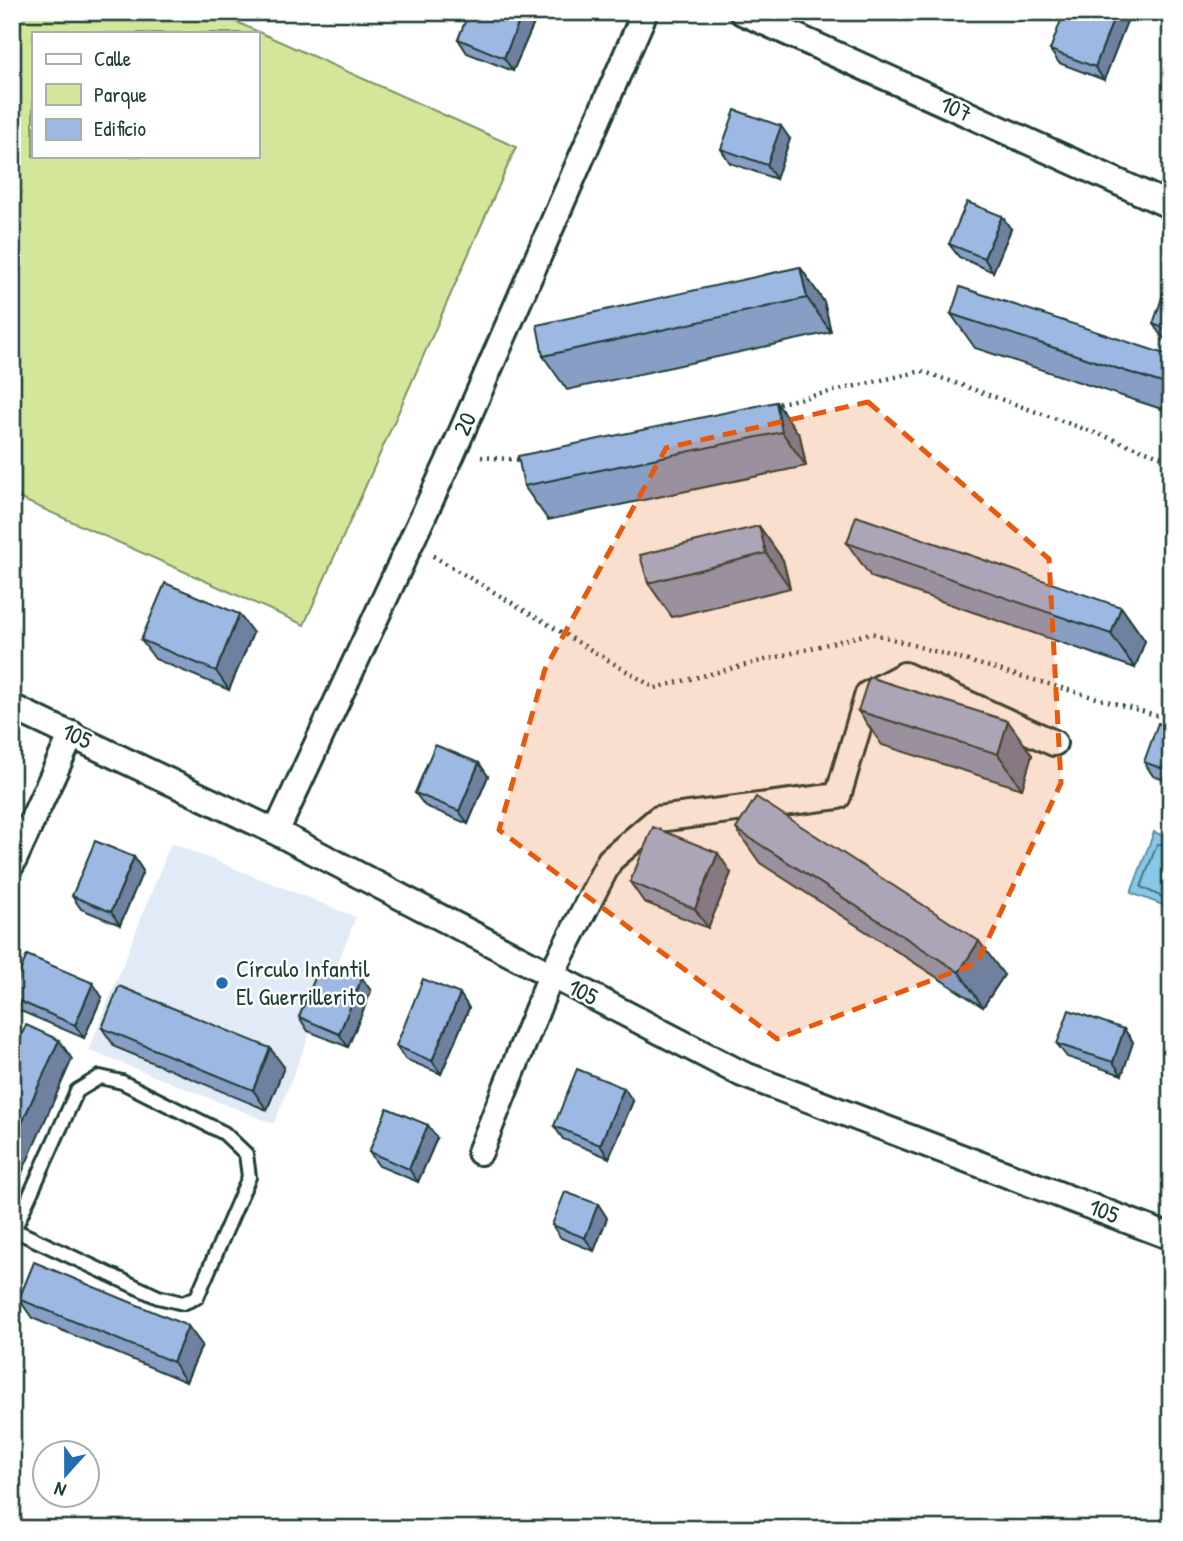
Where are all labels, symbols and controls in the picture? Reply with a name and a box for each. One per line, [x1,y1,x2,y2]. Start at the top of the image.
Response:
legend [32,32,259,158]
text: Calle [94,44,131,73]
text: Parque [94,80,147,109]
street label: 107 [936,87,977,129]
text: Edificio [94,114,146,143]
street label: 20 [445,407,483,440]
street label: 105 [57,714,98,756]
place label: Círculo Infantil El Guerrillerito [236,952,370,1012]
street label: 105 [563,970,604,1012]
marker: Círculo Infantil El Guerrillerito [214,975,230,991]
street label: 105 [1085,1190,1124,1230]
north arrow [32,1440,102,1510]
text: N [51,1476,69,1504]

